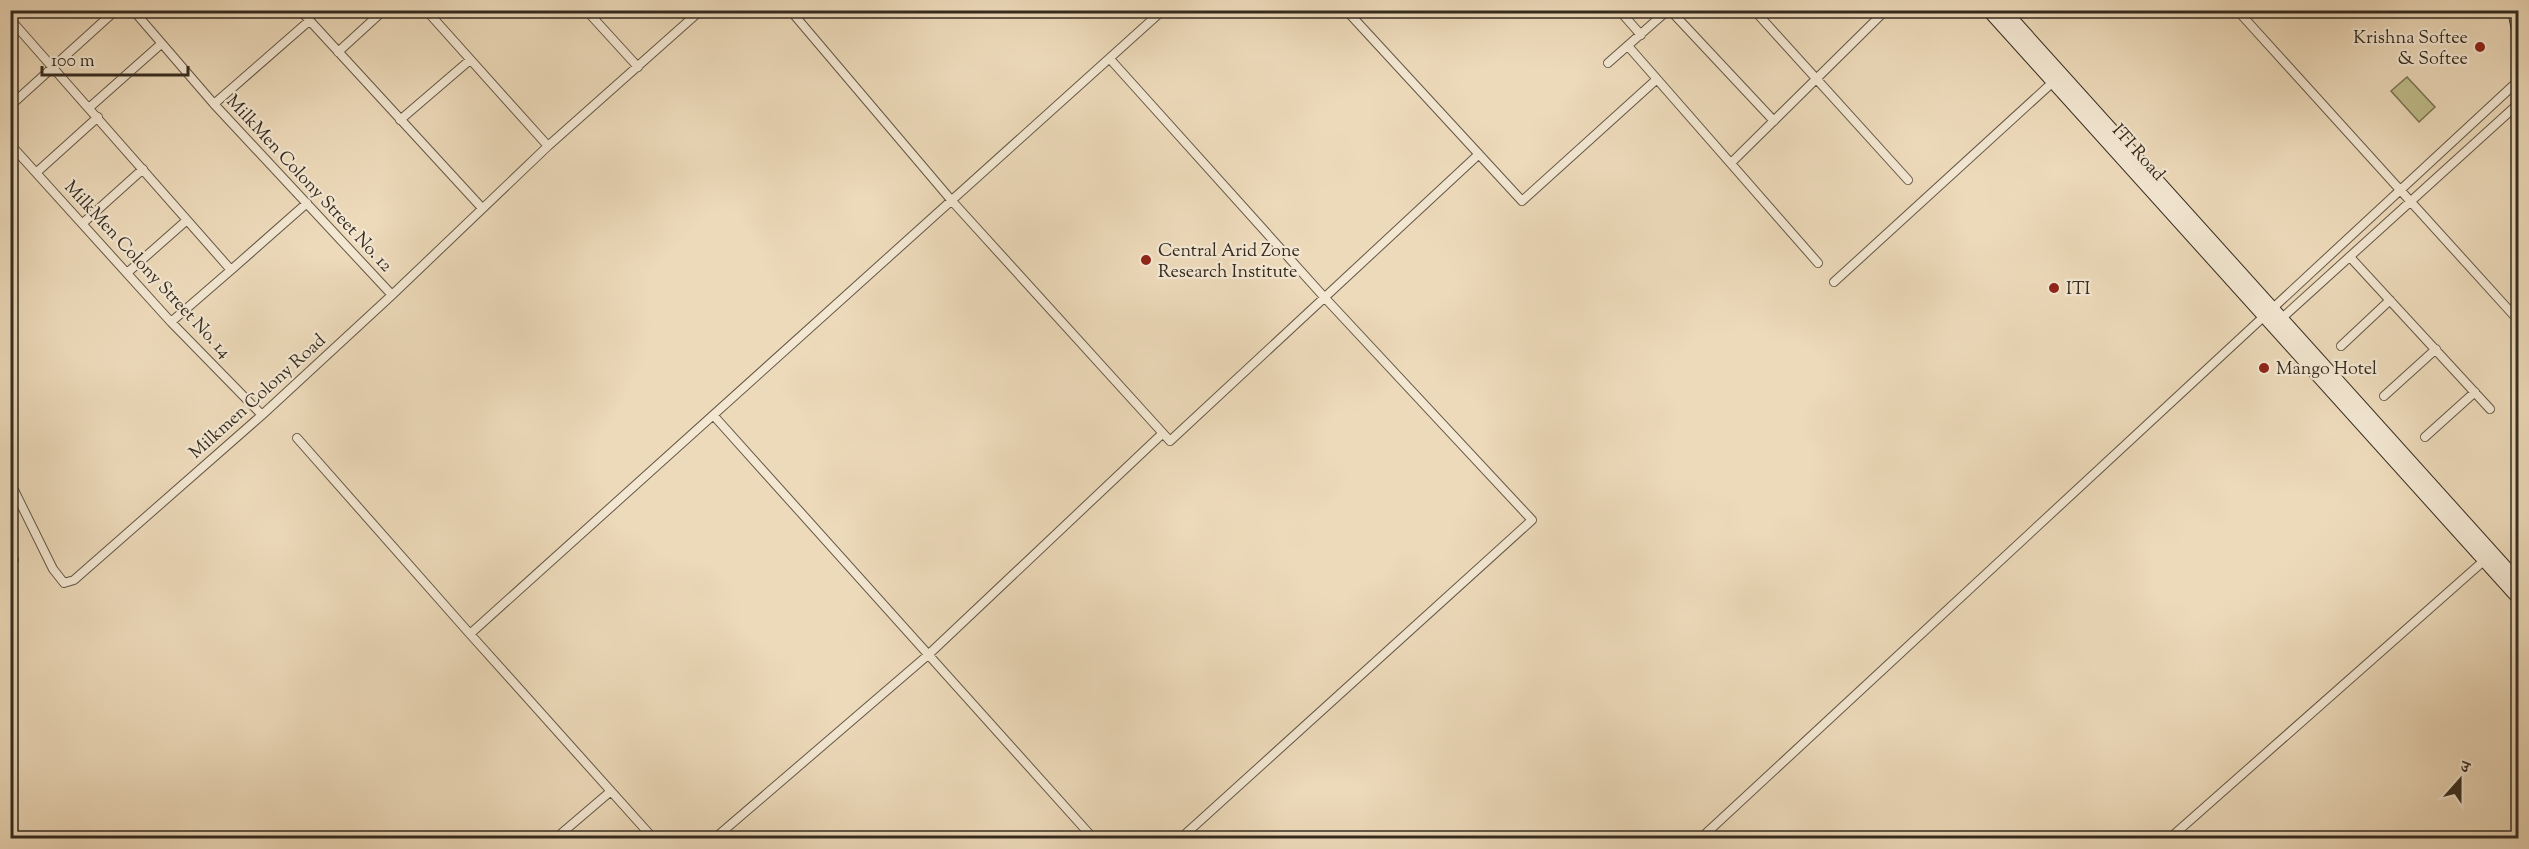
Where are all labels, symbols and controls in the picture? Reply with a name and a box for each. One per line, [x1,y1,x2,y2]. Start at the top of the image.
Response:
place label: Krishna Softee & Softee [2353,26,2468,73]
scale bar [42,39,188,77]
marker: Krishna Softee & Softee [2473,40,2487,54]
text: 100 m [51,49,95,75]
street label: MilkMen Colony Street No. 12 [219,90,398,279]
street label: ITI Road [2105,119,2170,188]
street label: MilkMen Colony Street No. 14 [57,176,236,365]
place label: Central Arid Zone Research Institute [1158,239,1300,286]
marker: Central Arid Zone Research Institute [1139,253,1153,267]
place label: ITI [2066,277,2091,303]
marker: ITI [2047,281,2061,295]
street label: Milkmen Colony Road [184,329,332,466]
place label: Mango Hotel [2276,357,2377,383]
marker: Mango Hotel [2257,361,2271,375]
north arrow [2430,750,2490,810]
text: उ [2456,756,2474,781]

